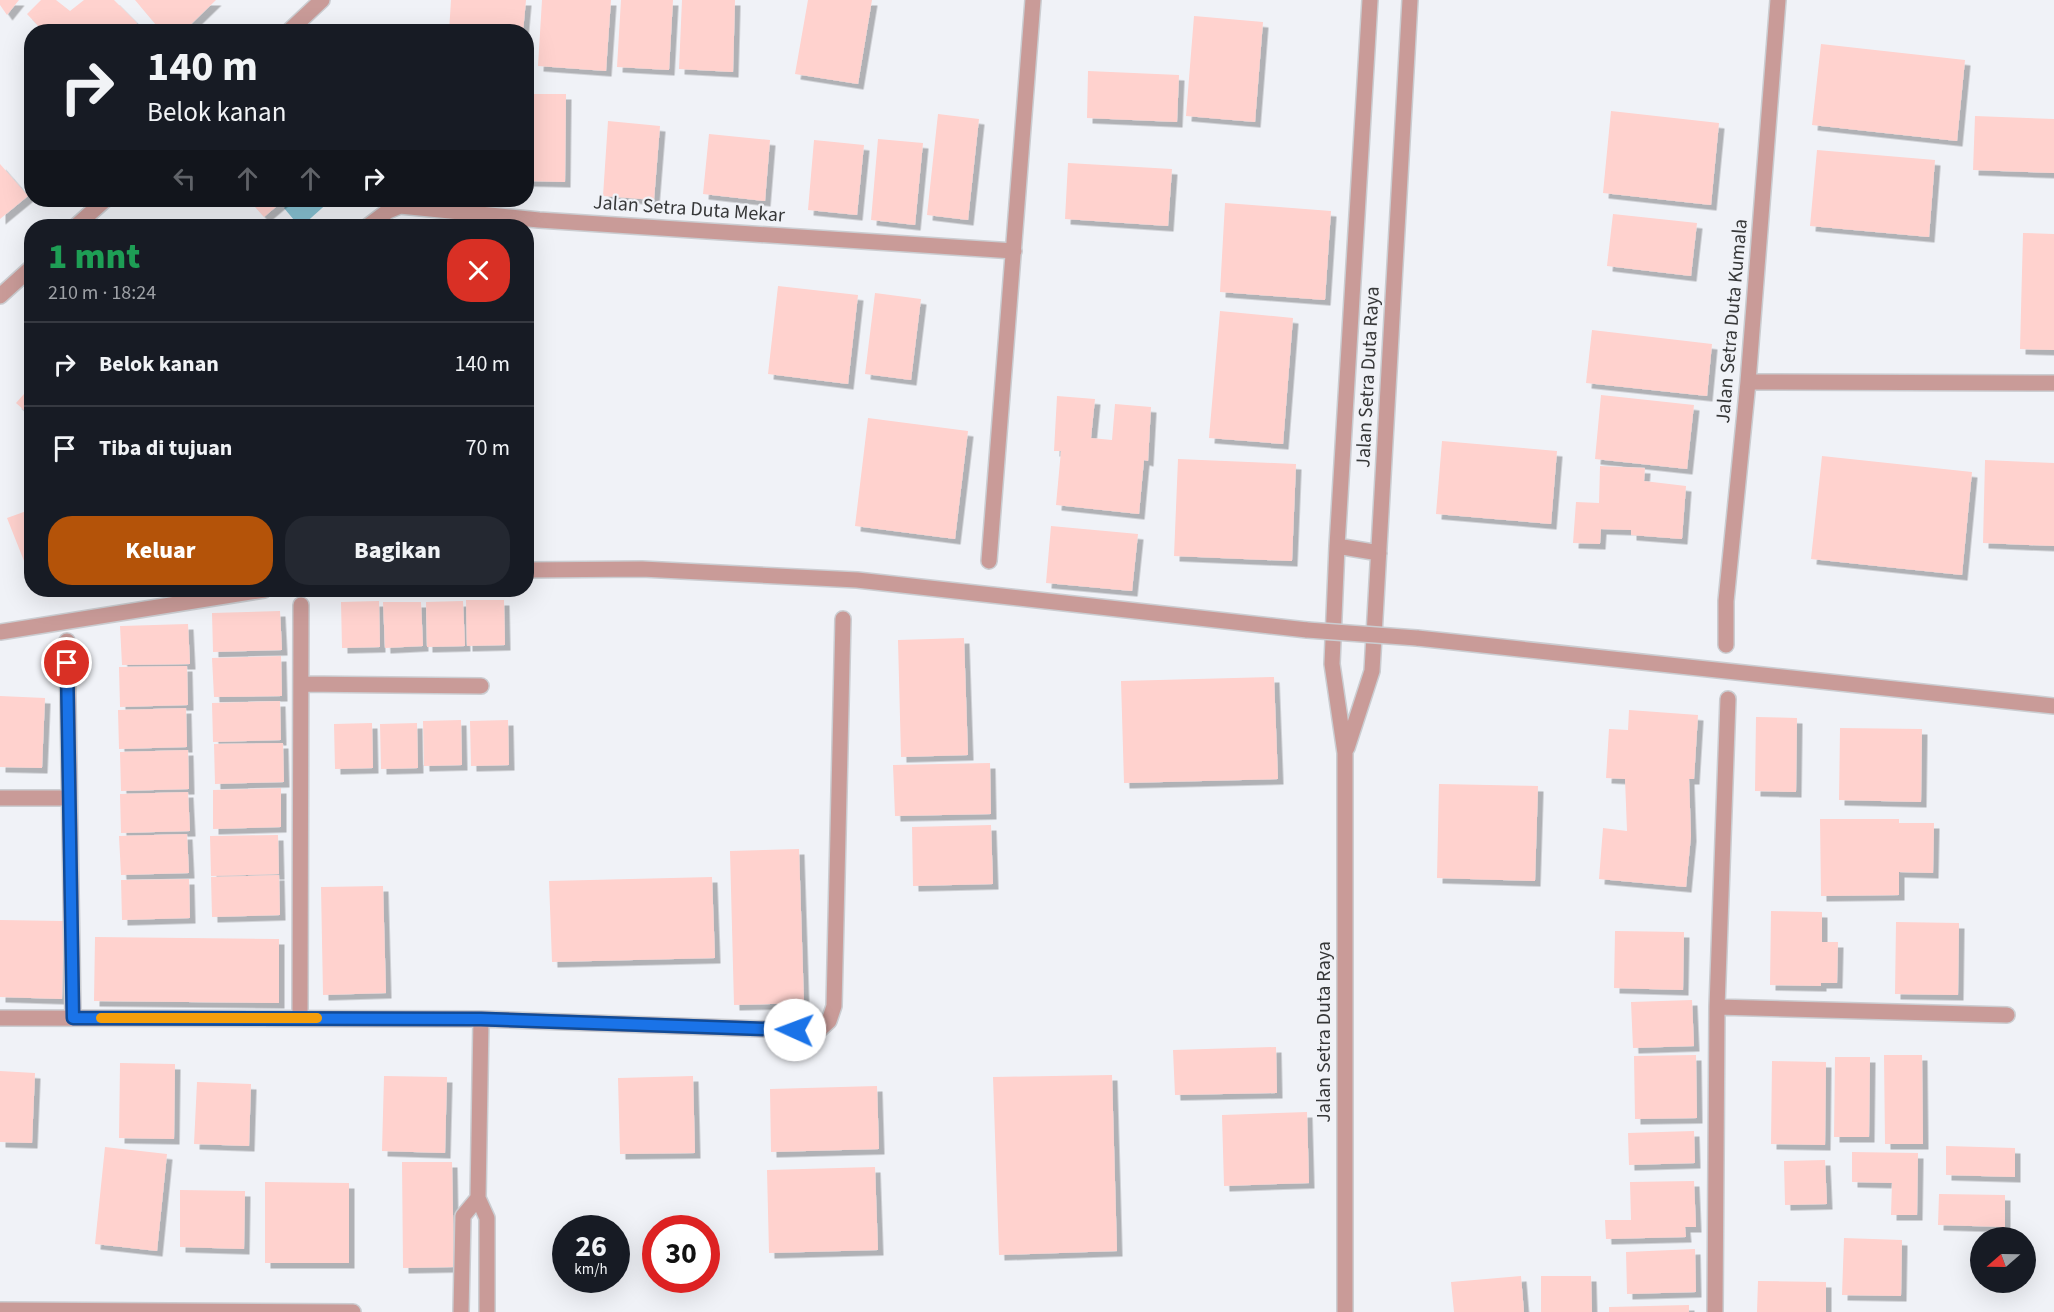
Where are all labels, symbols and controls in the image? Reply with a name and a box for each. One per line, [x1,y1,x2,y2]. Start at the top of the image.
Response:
text: 140 m [147,37,258,97]
icon: right [48,48,126,126]
text: Belok kanan [147,93,286,132]
icon: left [168,162,201,195]
icon: ahead [231,162,264,195]
icon: ahead [294,162,327,195]
icon: right [357,162,390,195]
street label: Jalan Setra Duta Mekar [592,188,786,230]
street label: Jalan Setra Duta Kumala [1709,218,1755,424]
text: 1 mnt [48,231,140,282]
button: close [447,239,510,302]
text: 210 m · 18:24 [48,279,156,307]
street label: Jalan Setra Duta Raya [1349,286,1387,468]
icon: right [48,348,81,381]
text: Belok kanan [99,348,219,380]
text: 140 m [455,348,510,380]
icon: arrive [48,432,81,465]
text: Tiba di tujuan [99,432,232,464]
text: 70 m [465,432,510,464]
button: Keluar [48,516,273,585]
button: Bagikan [285,516,510,585]
pin [41,637,92,688]
icon: arrive [50,646,83,679]
street label: Jalan Setra Duta Raya [1310,941,1338,1123]
position arrow [763,998,827,1062]
speed limit sign: 30 [642,1215,720,1293]
text: 26 [575,1225,607,1268]
north arrow [1970,1227,2036,1293]
map controls [1970,1227,2036,1293]
text: km/h [574,1259,608,1280]

